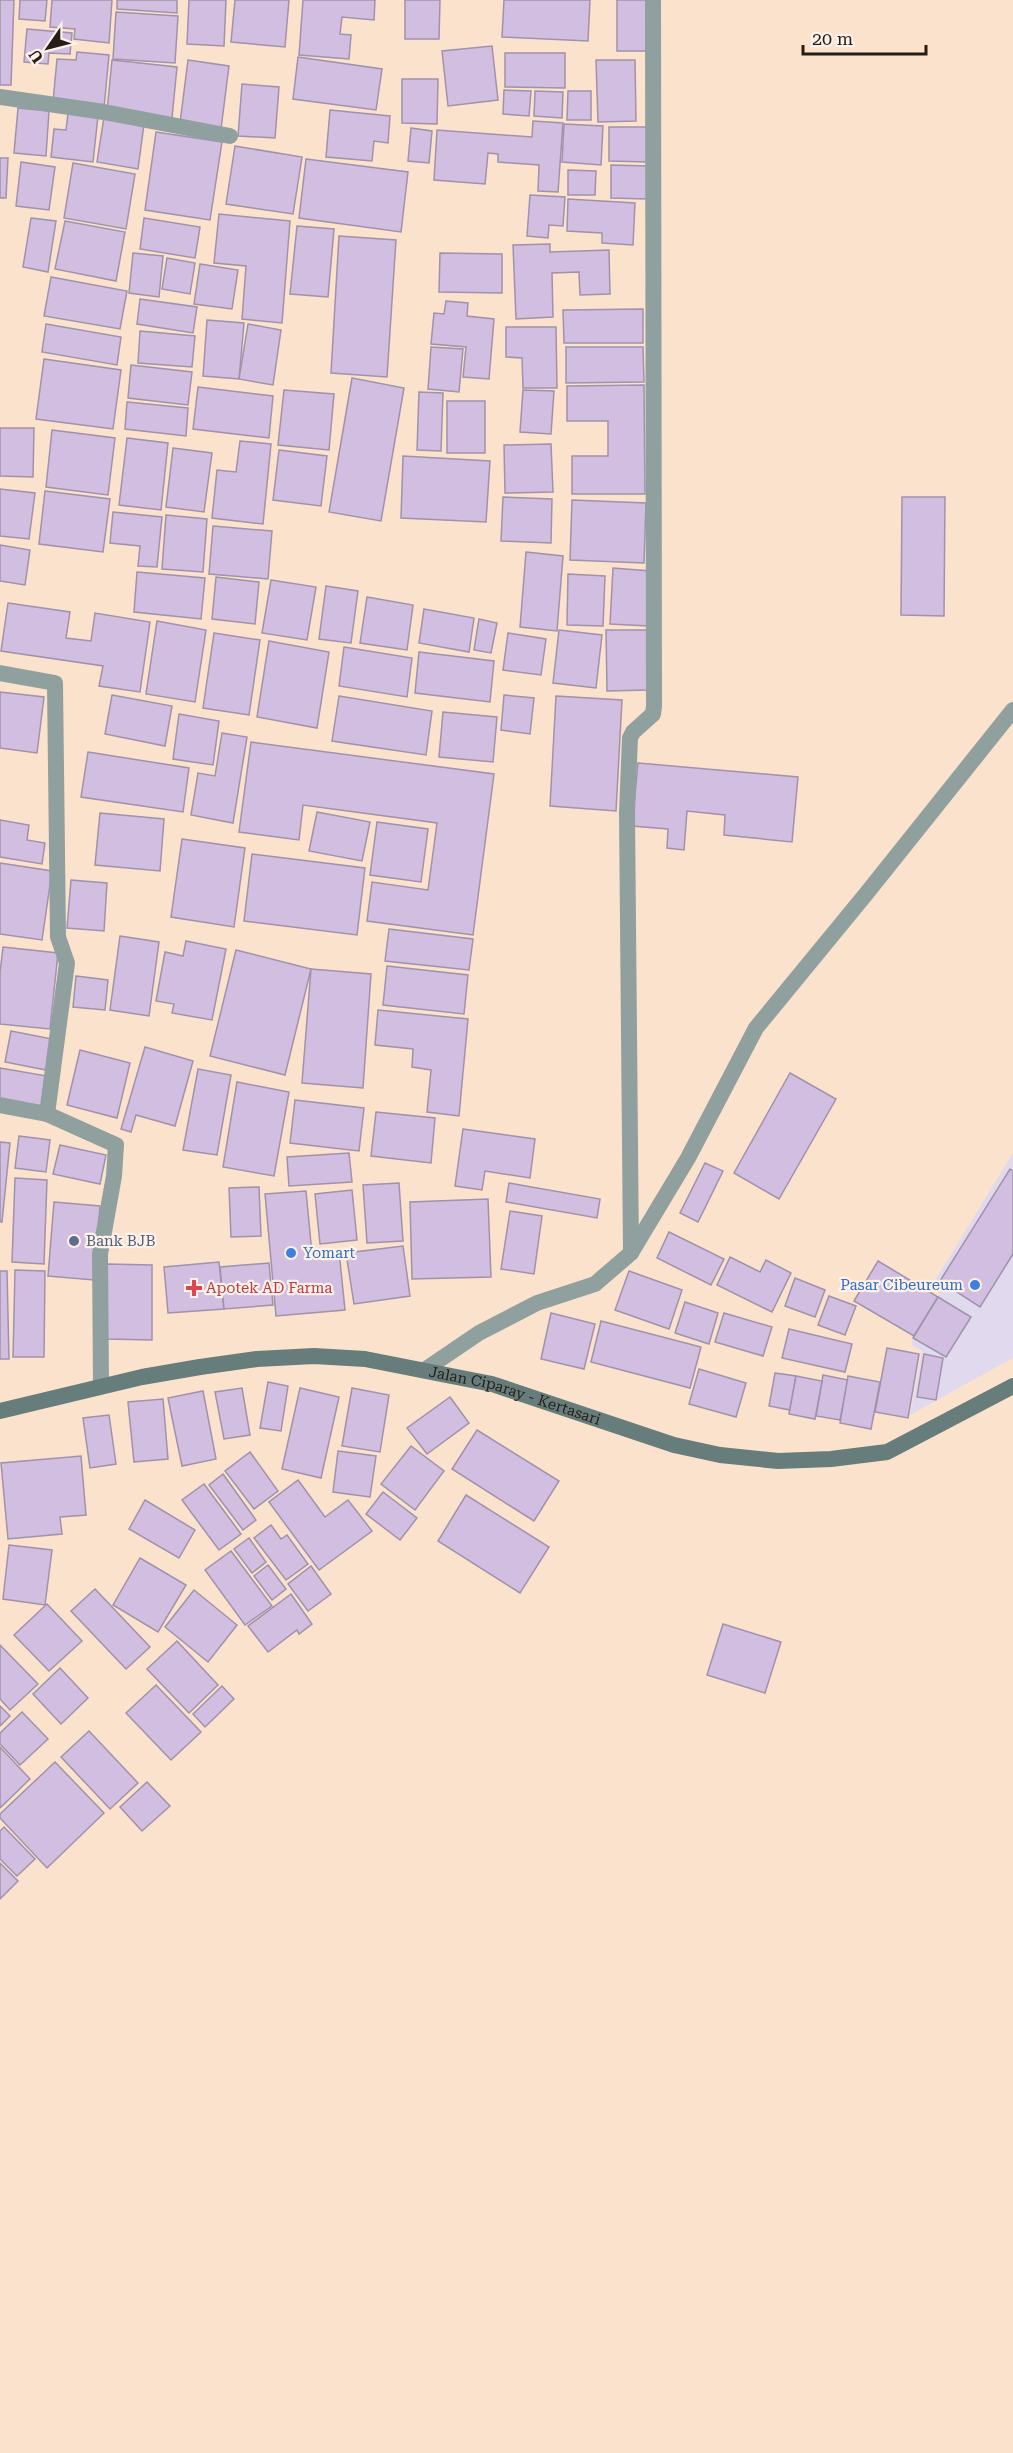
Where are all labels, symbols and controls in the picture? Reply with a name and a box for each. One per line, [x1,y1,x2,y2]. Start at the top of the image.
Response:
north arrow [18,18,78,78]
scale bar [803,18,926,56]
text: 20 m [812,28,853,49]
text: U [25,46,47,67]
place label: Bank BJB [86,1232,155,1250]
marker: Bank BJB [67,1234,81,1248]
place label: Yomart [303,1244,356,1262]
marker: Yomart [284,1246,298,1260]
place label: Pasar Cibeureum [840,1276,963,1294]
marker: Pasar Cibeureum [968,1278,982,1292]
place label: Apotek AD Farma [206,1279,333,1297]
marker: Apotek AD Farma [187,1281,201,1295]
street label: Jalan Ciparay - Kertasari [427,1363,603,1429]

